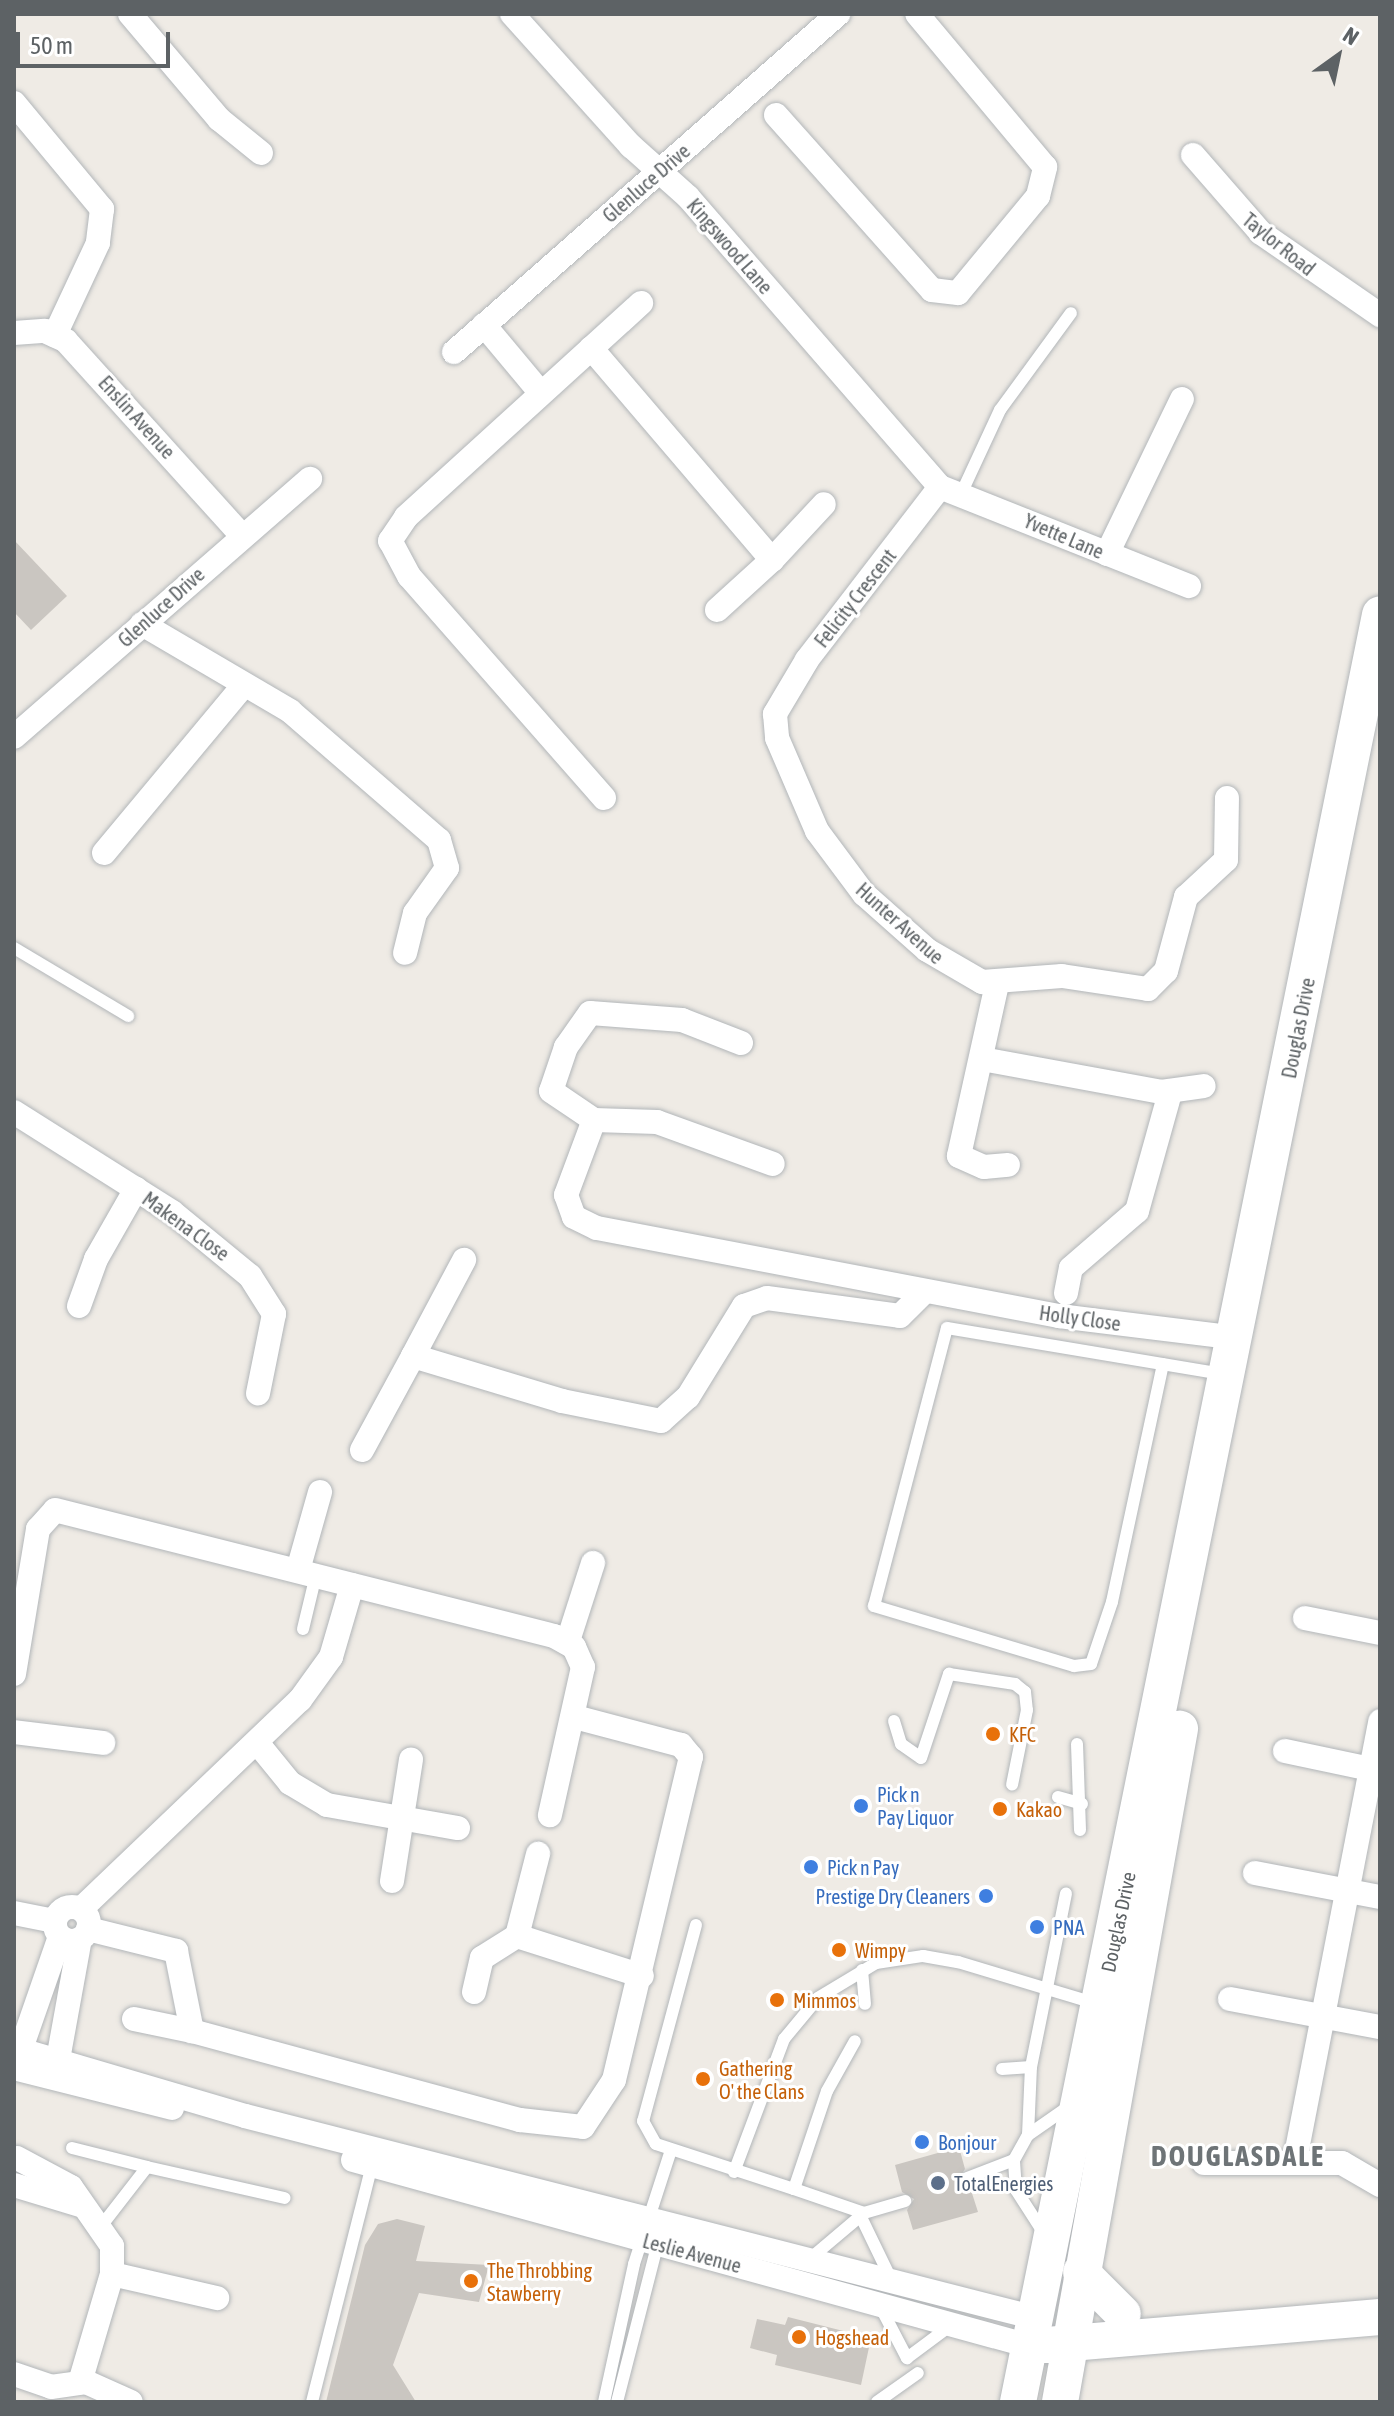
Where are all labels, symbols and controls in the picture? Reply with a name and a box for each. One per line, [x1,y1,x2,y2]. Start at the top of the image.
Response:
scale bar [20,16,174,66]
north arrow [1298,16,1378,96]
text: N [1339,21,1364,50]
text: 50 m [30,32,73,59]
street label: Glenluce Drive [598,139,694,227]
street label: Kingswood Lane [682,193,778,299]
street label: Taylor Road [1238,208,1320,280]
street label: Enslin Avenue [94,371,180,463]
street label: Yvette Lane [1020,508,1108,564]
street label: Felicity Crescent [809,544,901,652]
street label: Glenluce Drive [113,562,209,652]
street label: Hunter Avenue [851,877,949,969]
street label: Douglas Drive [1276,976,1320,1080]
street label: Makena Close [138,1186,234,1266]
street label: Holly Close [1038,1300,1122,1336]
place label: KFC [1009,1722,1036,1746]
marker: KFC [984,1725,1002,1743]
place label: Pick n Pay Liquor [877,1782,953,1829]
marker: Pick n Pay Liquor [852,1797,870,1815]
place label: Kakao [1016,1797,1062,1821]
marker: Kakao [991,1800,1009,1818]
place label: Pick n Pay [827,1855,899,1879]
marker: Pick n Pay [802,1858,820,1876]
street label: Douglas Drive [1096,1870,1140,1974]
place label: Prestige Dry Cleaners [815,1884,970,1908]
marker: Prestige Dry Cleaners [977,1887,995,1905]
place label: PNA [1053,1915,1084,1939]
marker: PNA [1028,1918,1046,1936]
place label: Wimpy [855,1938,906,1962]
marker: Wimpy [830,1941,848,1959]
place label: Mimmos [793,1988,856,2012]
marker: Mimmos [768,1991,786,2009]
place label: Gathering O' the Clans [719,2056,804,2103]
marker: Gathering O' the Clans [694,2070,712,2088]
place label: Bonjour [938,2130,996,2154]
marker: Bonjour [913,2133,931,2151]
district label: DOUGLASDALE [1151,2139,1325,2173]
place label: TotalEnergies [954,2171,1053,2195]
marker: TotalEnergies [929,2174,947,2192]
street label: Leslie Avenue [640,2228,744,2278]
place label: The Throbbing Stawberry [487,2258,592,2305]
marker: The Throbbing Stawberry [462,2272,480,2290]
place label: Hogshead [815,2325,889,2349]
marker: Hogshead [790,2328,808,2346]

